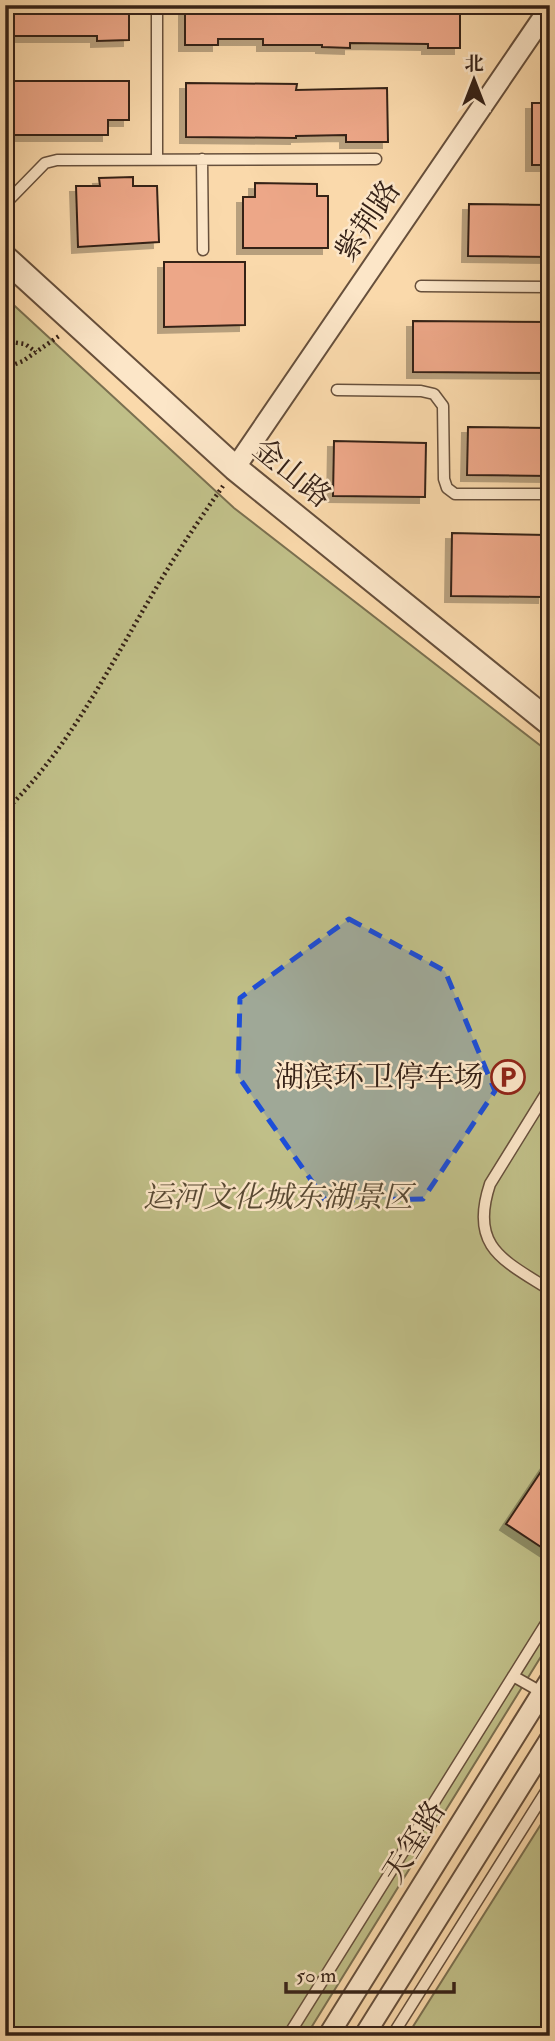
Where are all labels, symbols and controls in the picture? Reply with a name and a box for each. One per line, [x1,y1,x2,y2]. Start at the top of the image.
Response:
north arrow [440,46,510,116]
text: 北 [464,52,484,76]
street label: 紫荆路 [327,173,409,269]
street label: 金山路 [245,430,339,516]
parking icon: 湖滨环卫停车场 [489,1058,527,1096]
place label: 湖滨环卫停车场 [274,1059,484,1096]
park label: 运河文化城东湖景区 [143,1179,417,1216]
street label: 天玺路 [374,1794,454,1890]
scale bar [286,1950,454,1994]
text: 50 m [296,1962,337,1989]

